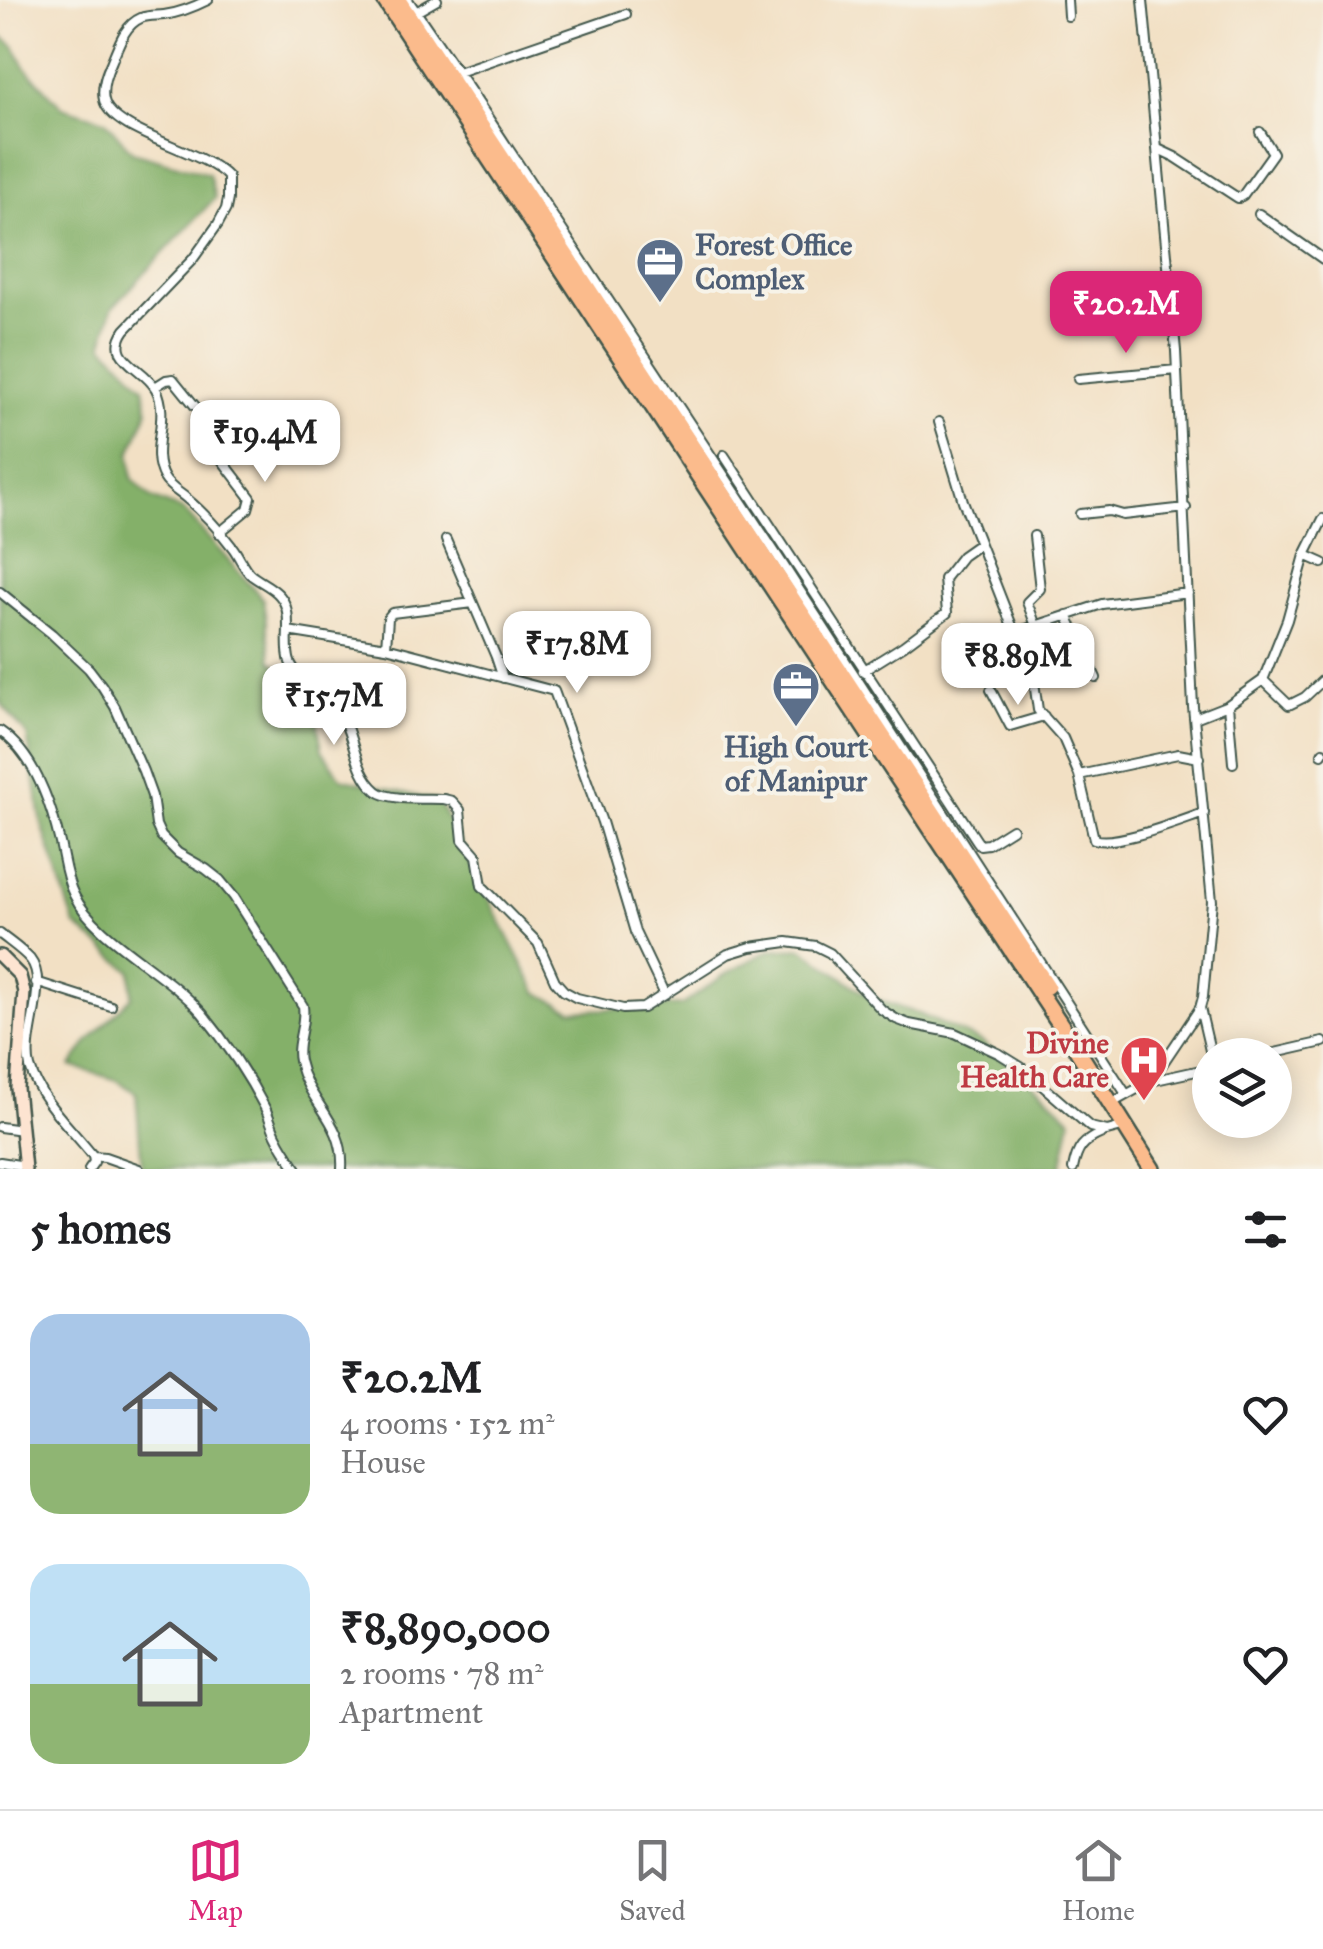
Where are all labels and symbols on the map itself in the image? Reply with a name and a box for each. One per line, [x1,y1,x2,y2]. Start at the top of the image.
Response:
place label: Forest Office Complex [695,227,853,297]
office icon: Forest Office Complex [634,236,686,304]
pin: ₹20.2M [1045,271,1207,356]
pin: ₹19.4M [184,400,346,485]
pin: ₹17.8M [496,611,658,696]
pin: ₹8.89M [937,623,1099,708]
office icon: High Court of Manipur [770,660,822,728]
pin: ₹15.7M [253,663,415,748]
place label: High Court of Manipur [724,729,869,799]
place label: Divine Health Care [960,1025,1109,1095]
hospital icon: Divine Health Care [1118,1034,1170,1102]

